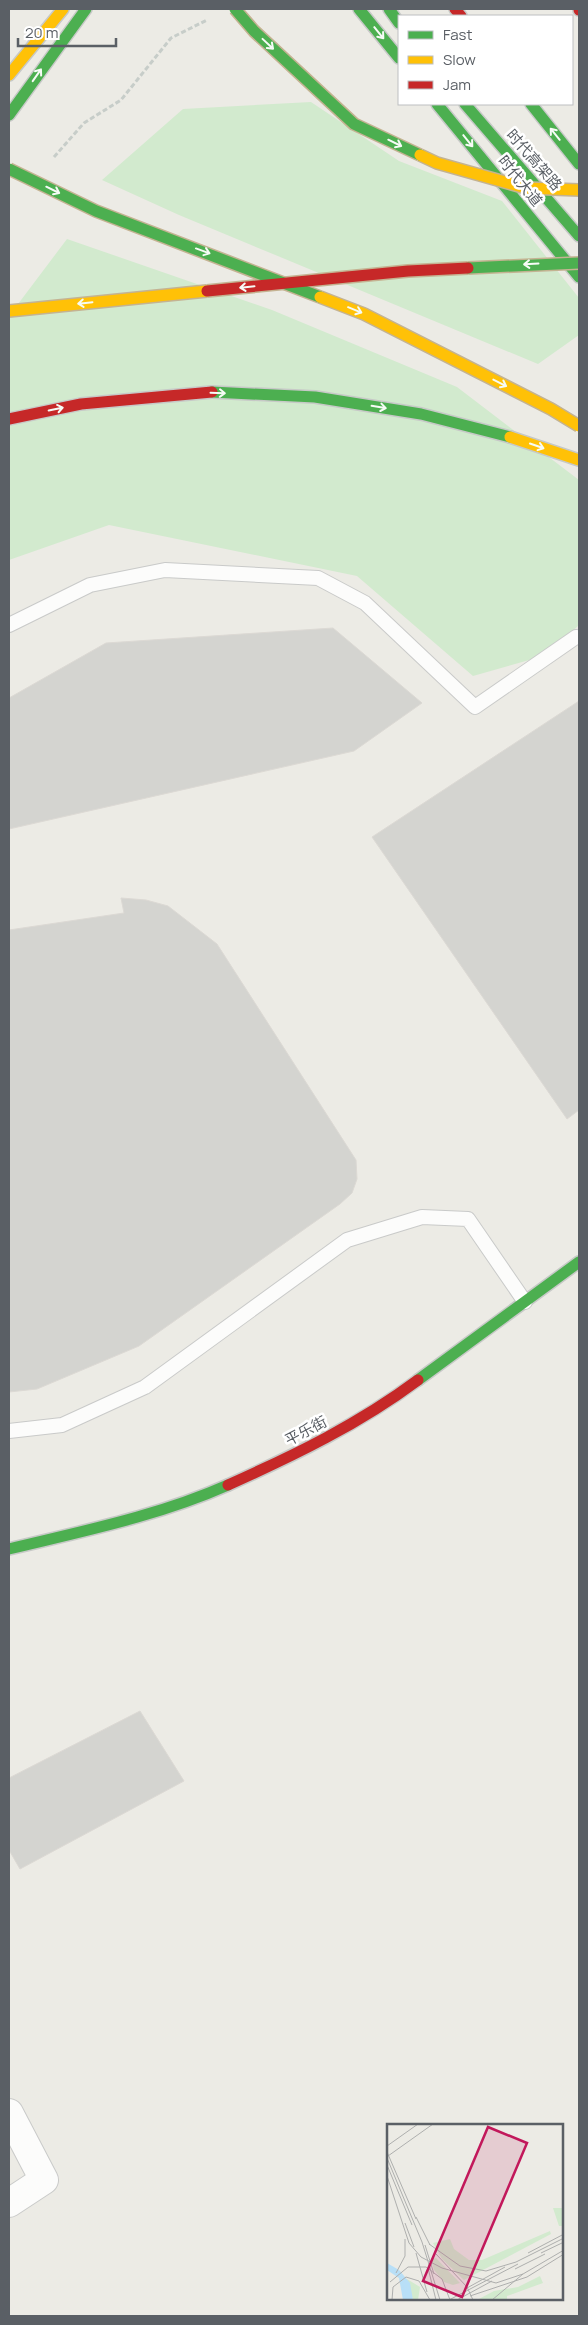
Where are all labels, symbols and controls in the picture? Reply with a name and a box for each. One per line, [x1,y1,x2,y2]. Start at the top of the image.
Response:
scale bar [18,15,115,47]
legend [398,15,573,105]
text: 20 m [25,22,58,43]
text: Fast [443,24,472,45]
one-way arrow [373,27,385,40]
one-way arrow [262,38,274,50]
text: Slow [443,49,476,70]
one-way arrow [32,68,42,82]
text: Jam [443,74,471,95]
street label: 时代高架路 [502,124,567,195]
one-way arrow [549,128,560,141]
one-way arrow [462,135,473,148]
one-way arrow [387,139,402,148]
street label: 时代大道 [493,151,547,211]
one-way arrow [45,186,60,195]
one-way arrow [195,247,211,256]
one-way arrow [523,259,539,269]
one-way arrow [239,282,255,292]
one-way arrow [77,298,93,308]
one-way arrow [346,306,362,315]
one-way arrow [492,379,507,388]
one-way arrow [210,388,226,397]
one-way arrow [371,403,387,413]
one-way arrow [48,404,64,413]
one-way arrow [529,441,545,451]
street label: 平乐街 [281,1411,331,1450]
inset map [387,2124,563,2300]

